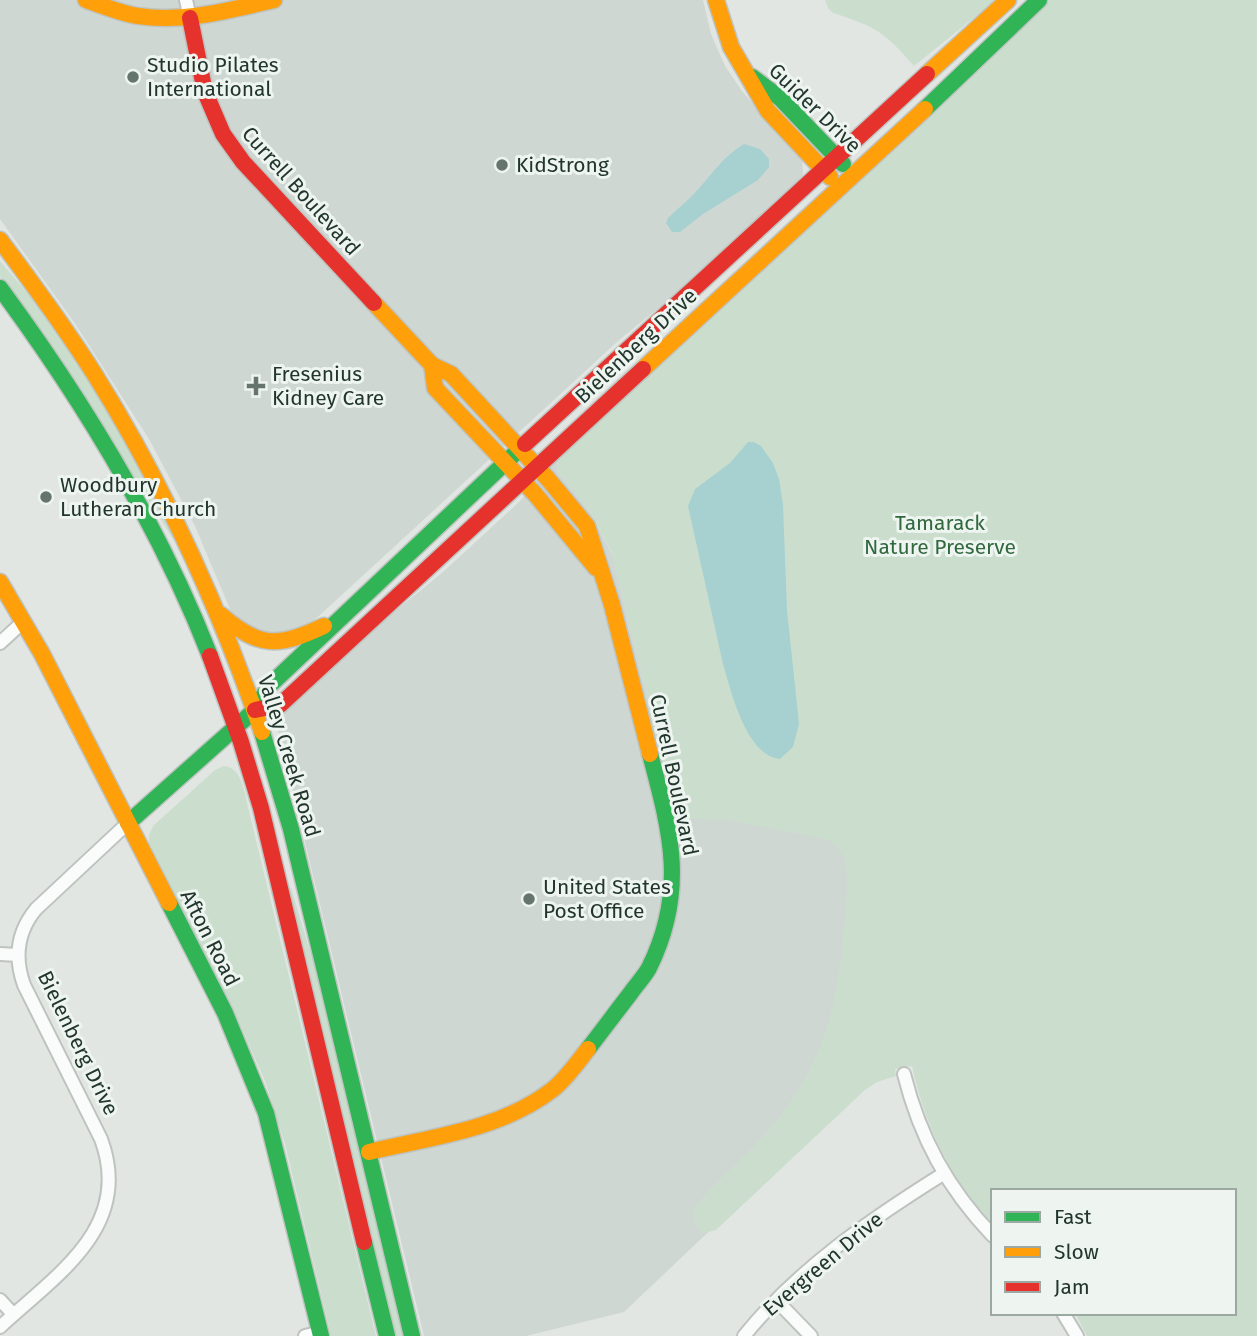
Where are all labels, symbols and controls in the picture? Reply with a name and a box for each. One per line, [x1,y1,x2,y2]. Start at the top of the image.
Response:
place label: Studio Pilates International [147,52,279,102]
street label: Guider Drive [763,58,867,158]
marker: Studio Pilates International [125,69,141,85]
street label: Currell Boulevard [236,121,366,261]
place label: KidStrong [516,152,609,178]
marker: KidStrong [494,157,510,173]
street label: Bielenberg Drive [570,283,702,409]
place label: Fresenius Kidney Care [272,361,384,411]
marker: Fresenius Kidney Care [246,376,266,396]
place label: Woodbury Lutheran Church [60,472,216,522]
marker: Woodbury Lutheran Church [38,489,54,505]
park label: Tamarack Nature Preserve [864,510,1016,560]
street label: Valley Creek Road [252,672,326,840]
street label: Currell Boulevard [644,692,704,858]
place label: United States Post Office [543,874,671,924]
street label: Afton Road [175,885,245,991]
marker: United States Post Office [521,891,537,907]
street label: Bielenberg Drive [32,967,124,1119]
legend [991,1189,1236,1315]
text: Fast [1054,1204,1092,1230]
street label: Evergreen Drive [758,1206,888,1322]
text: Slow [1054,1239,1099,1265]
text: Jam [1054,1274,1090,1300]

